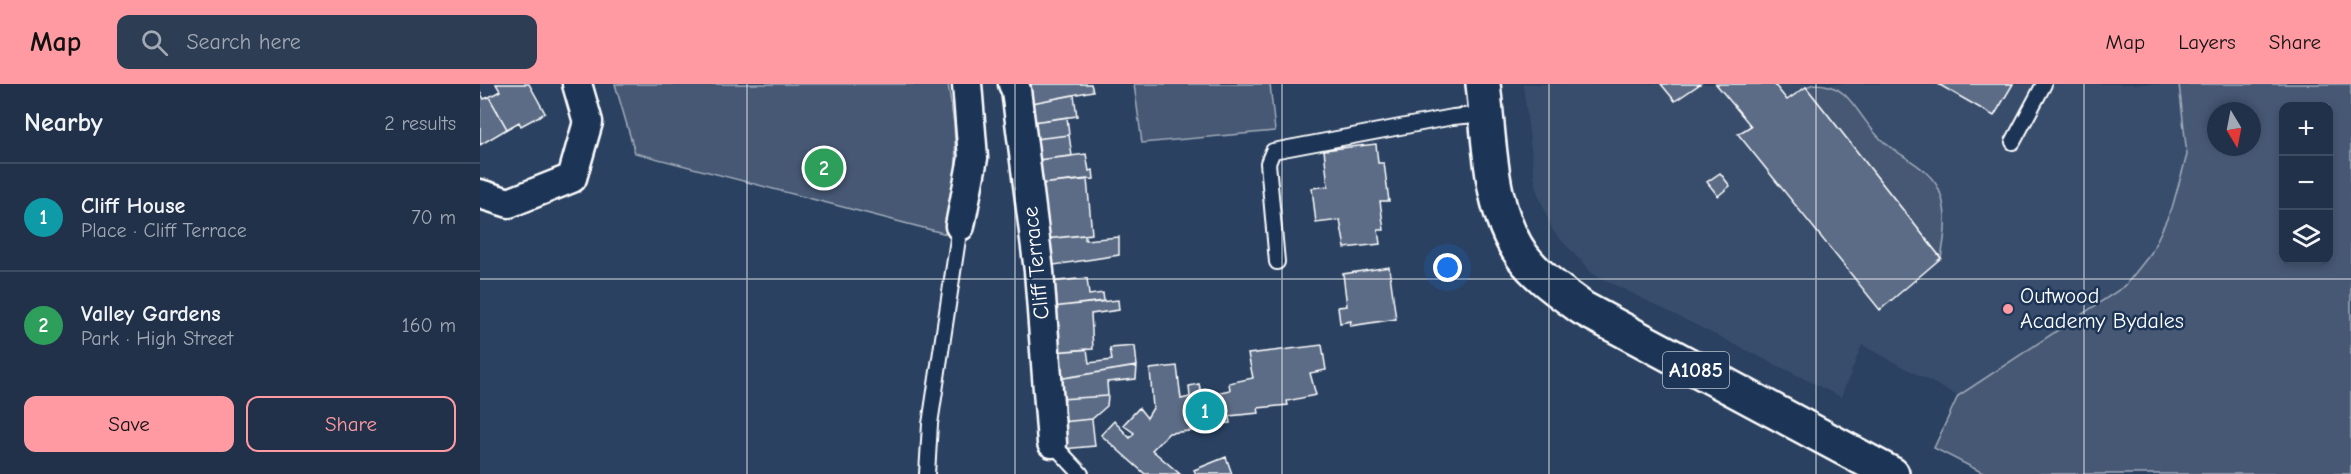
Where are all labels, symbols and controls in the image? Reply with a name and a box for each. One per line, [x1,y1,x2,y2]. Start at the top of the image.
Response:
search box [117,15,537,69]
text: Map [30,26,81,58]
icon: search [138,26,171,59]
text: Search here [186,29,301,55]
text: Map [2106,30,2145,54]
text: Layers [2178,30,2236,54]
text: Share [2269,30,2321,54]
north arrow [2207,102,2261,156]
map controls [2279,102,2333,264]
button: + [2279,102,2333,156]
text: Nearby [24,108,103,138]
text: 2 results [384,112,456,135]
pin: 2 [804,146,844,190]
button: − [2279,156,2333,210]
text: Cliff House [81,193,185,219]
street label: Cliff Terrace [1017,205,1055,321]
text: 1 [40,206,47,229]
text: 70 m [411,206,456,229]
button: layers [2279,210,2333,264]
text: Place · Cliff Terrace [81,219,247,242]
your location [1433,253,1462,282]
place label: Outwood Academy Bydales [2020,283,2184,334]
text: Valley Gardens [81,301,221,327]
marker: Outwood Academy Bydales [2001,302,2015,316]
text: 2 [39,314,48,337]
text: 160 m [402,314,456,337]
text: Park · High Street [81,327,233,350]
road number: A1085 [1663,352,1729,388]
pin: 1 [1186,388,1224,434]
button: Save [24,396,234,452]
button: Share [246,396,456,452]

